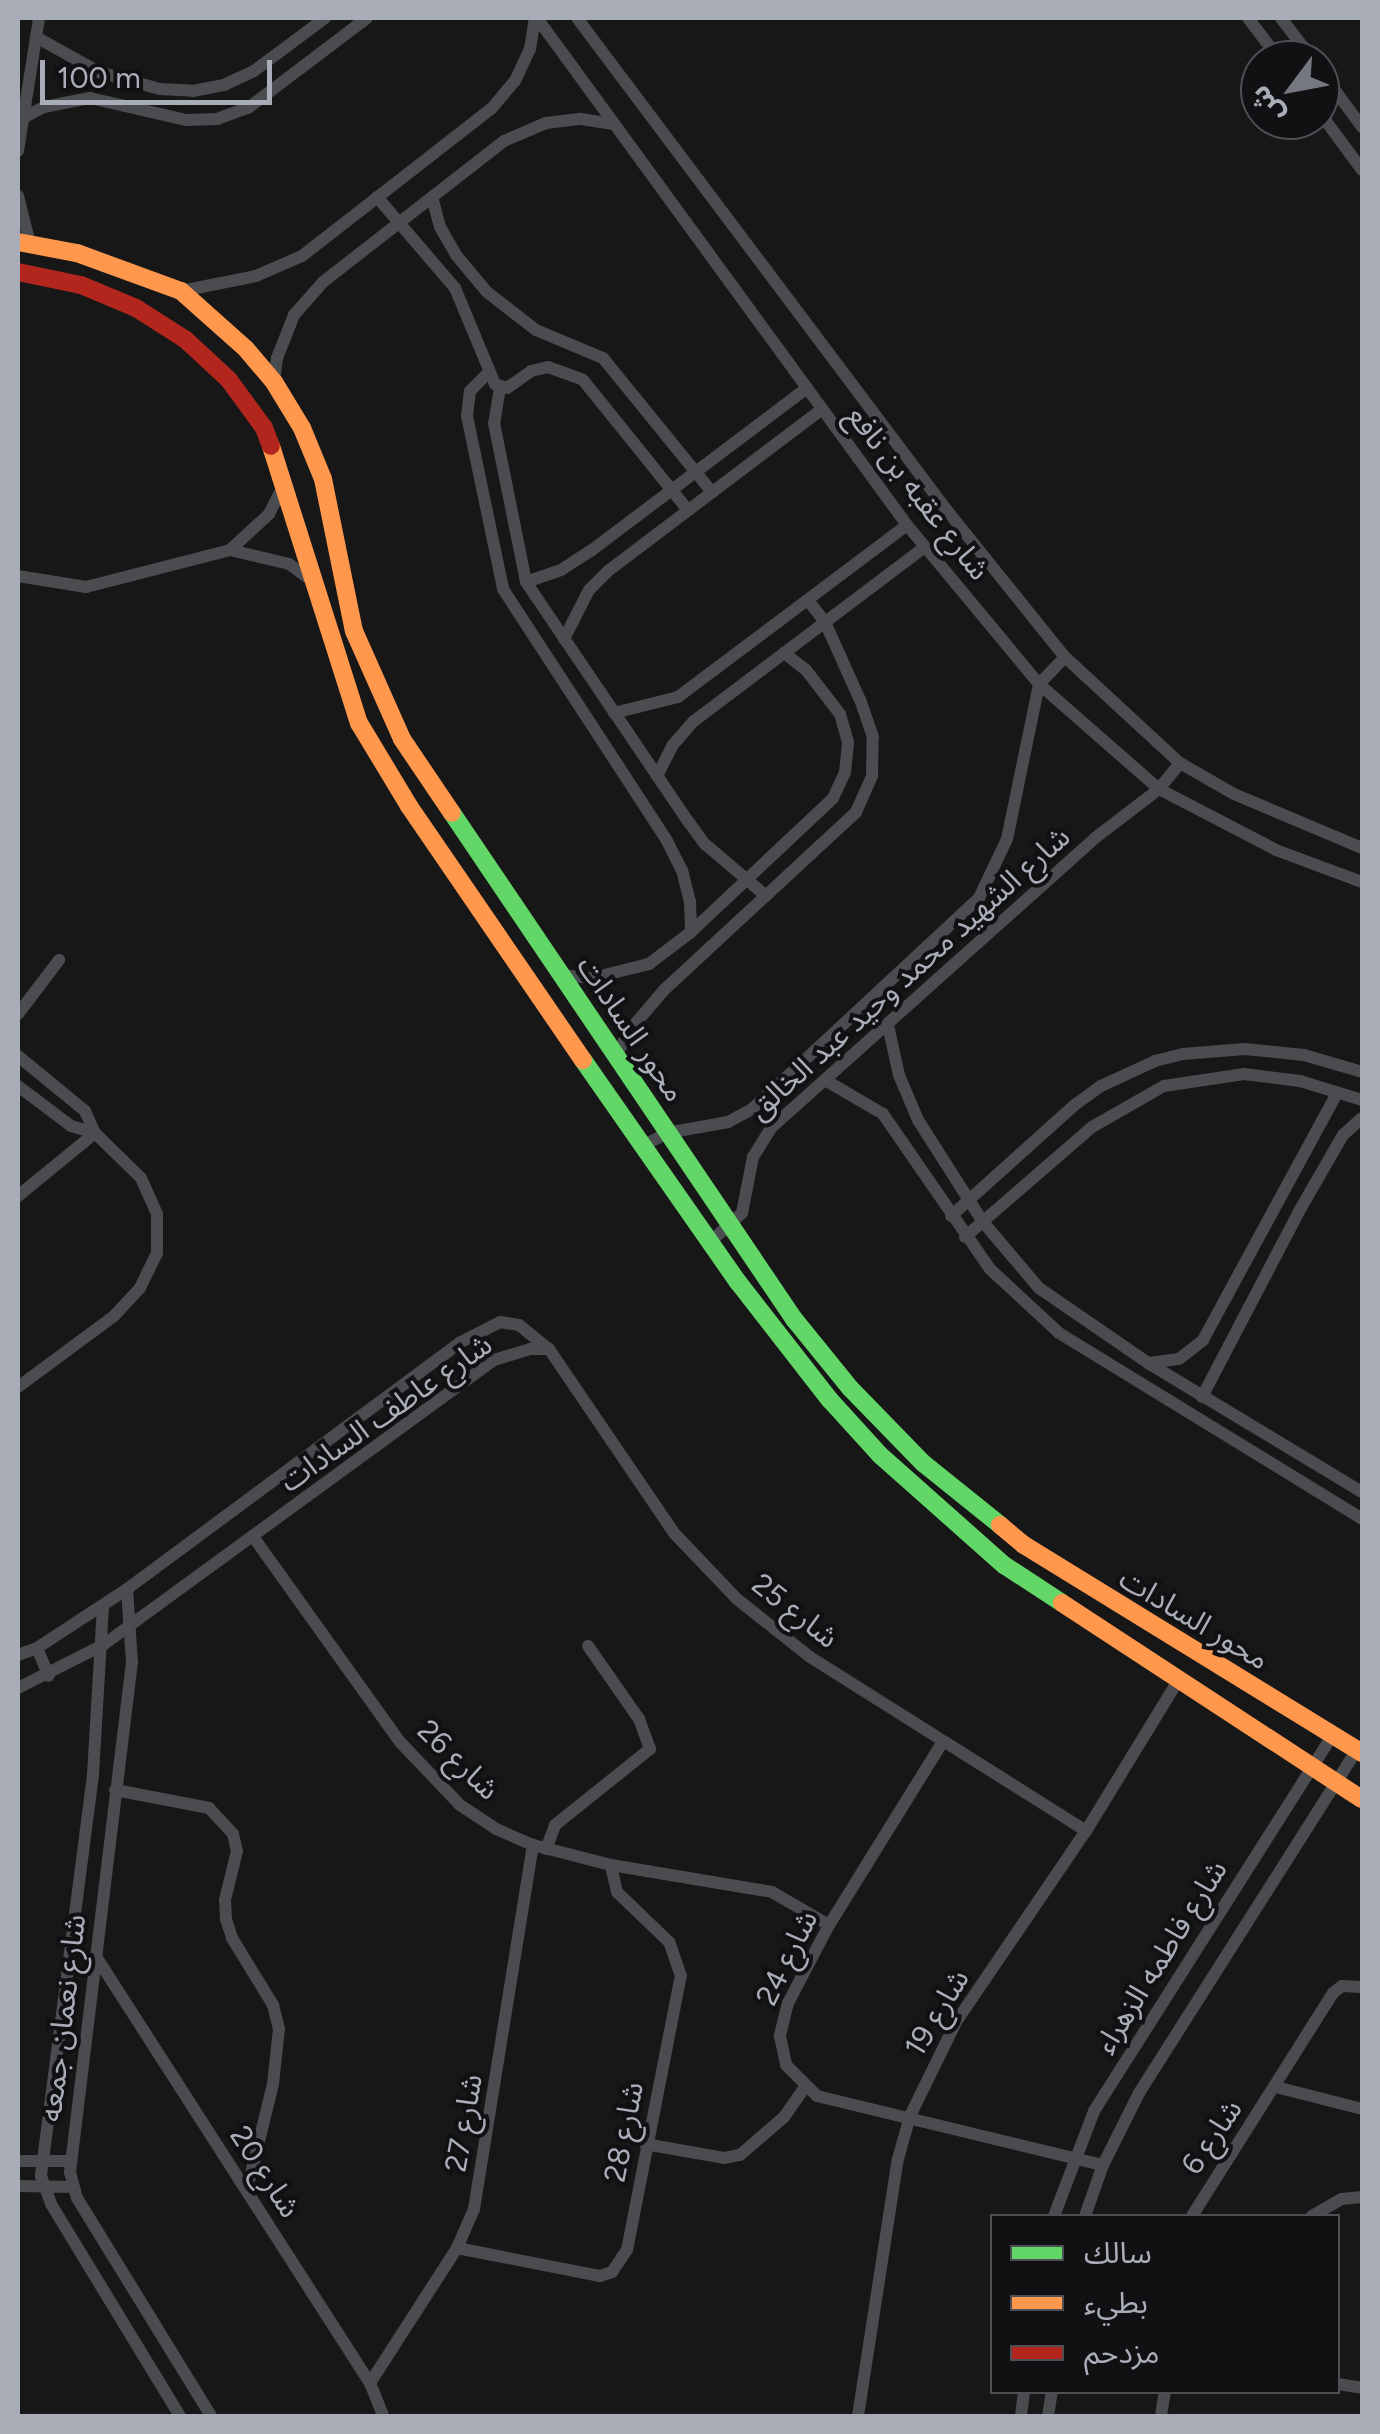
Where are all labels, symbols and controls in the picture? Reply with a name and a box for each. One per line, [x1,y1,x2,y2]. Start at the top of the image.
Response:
scale bar [45,40,278,102]
north arrow [1240,40,1340,140]
text: 100 m [57,59,141,96]
text: ش [1242,80,1291,130]
street label: شارع عقبه بن نافع [839,399,997,587]
street label: شارع الشهيد محمد وحيد عبد الخالق [741,819,1077,1127]
street label: محور السادات [569,949,693,1109]
street label: شارع عاطف السادات [273,1326,499,1500]
street label: محور السادات [1113,1560,1275,1678]
street label: شارع 25 [745,1566,845,1656]
street label: شارع 26 [410,1712,506,1808]
street label: شارع فاطمه الزهراء [1087,1854,1235,2060]
street label: شارع 24 [749,1905,825,2011]
street label: شارع نعمان جمعه [32,1912,94,2124]
street label: شارع 19 [897,1963,977,2063]
street label: شارع 27 [438,2071,490,2175]
street label: شارع 28 [597,2079,651,2185]
street label: شارع 6 [1174,2093,1250,2181]
street label: شارع 20 [222,2119,308,2225]
legend [990,2214,1340,2394]
text: سالك [1084,2234,1152,2271]
text: بطيء [1084,2284,1148,2321]
text: مزدحم [1084,2334,1160,2371]

